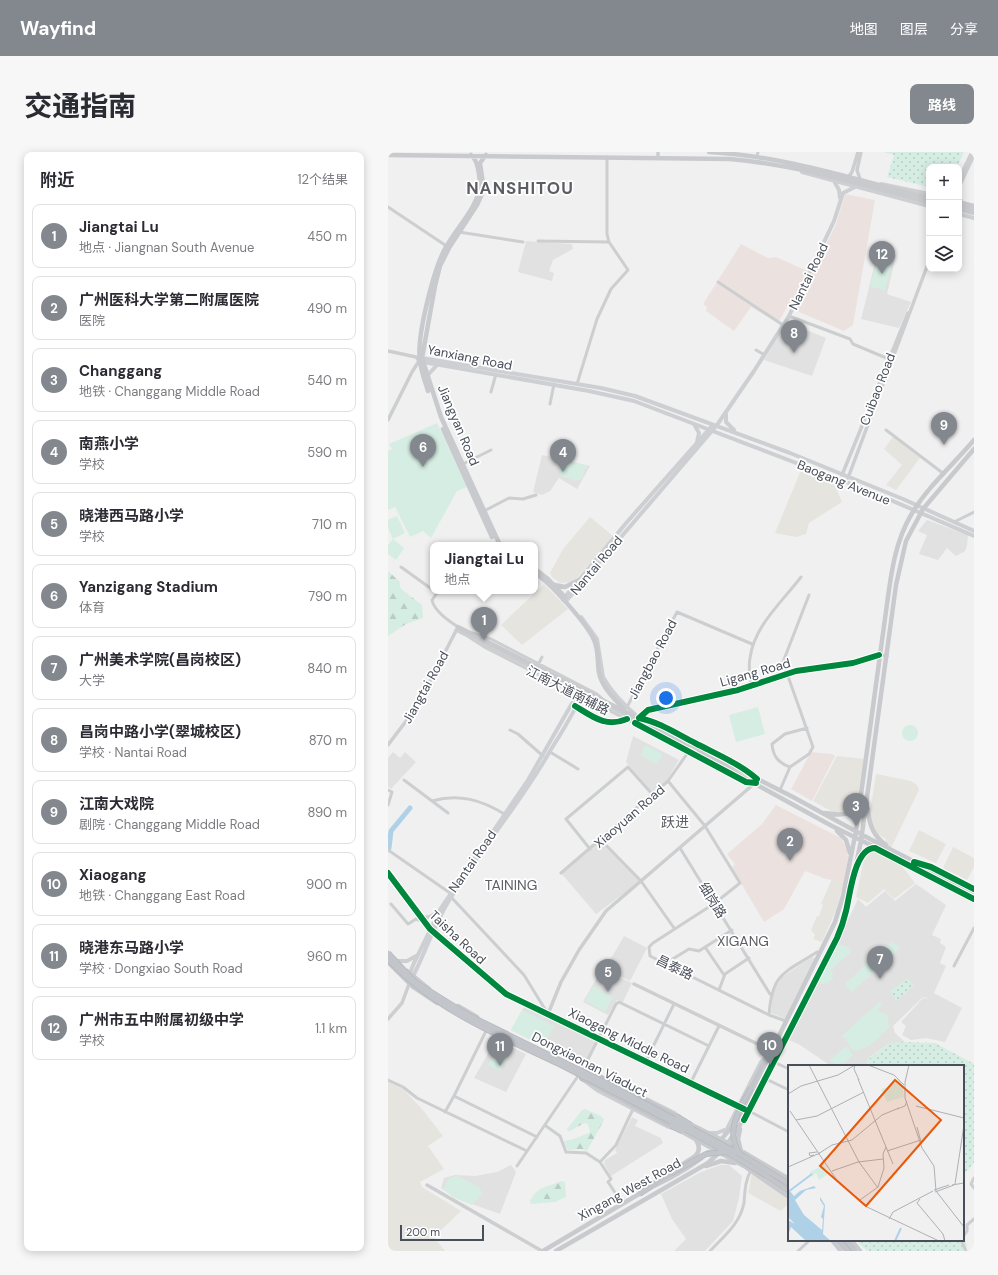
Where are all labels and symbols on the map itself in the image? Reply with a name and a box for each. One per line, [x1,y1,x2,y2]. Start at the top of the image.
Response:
district label: NANSHITOU [466,177,574,199]
street label: Nantai Road [785,240,832,313]
pin: 12 [869,241,895,274]
pin: 8 [781,320,807,353]
street label: Yanxiang Road [426,341,514,374]
street label: Cuibao Road [856,350,899,428]
street label: Jiangyan Road [434,382,483,468]
pin: 9 [931,412,957,445]
pin: 6 [410,434,436,467]
pin: 4 [550,439,576,472]
street label: Baogang Avenue [795,456,893,509]
street label: Nantai Road [567,532,626,599]
pin: 1 [471,607,497,640]
street label: Jiangbao Road [624,616,681,702]
street label: Jiangtai Road [399,648,452,727]
street label: Ligang Road [718,654,792,691]
street label: 江南大道南辅路 [523,662,612,719]
your location [656,688,676,708]
street label: Xiaoyuan Road [590,781,668,852]
pin: 3 [843,793,869,826]
district label: 跃进 [661,813,689,831]
street label: Nantai Road [445,827,500,896]
pin: 2 [777,828,803,861]
district label: TAINING [485,876,537,894]
street label: 细岗路 [695,879,730,921]
street label: Taisha Road [426,907,490,968]
district label: XIGANG [717,932,769,950]
pin: 7 [867,946,893,979]
street label: 昌泰路 [654,951,696,984]
pin: 5 [595,959,621,992]
street label: Xiaogang Middle Road [566,1004,692,1077]
street label: Dongxiaonan Viaduct [529,1028,651,1101]
pin: 10 [757,1032,783,1065]
pin: 11 [487,1033,513,1066]
inset map [788,1065,964,1241]
street label: Xingang West Road [575,1154,684,1225]
scale bar [400,1223,484,1242]

